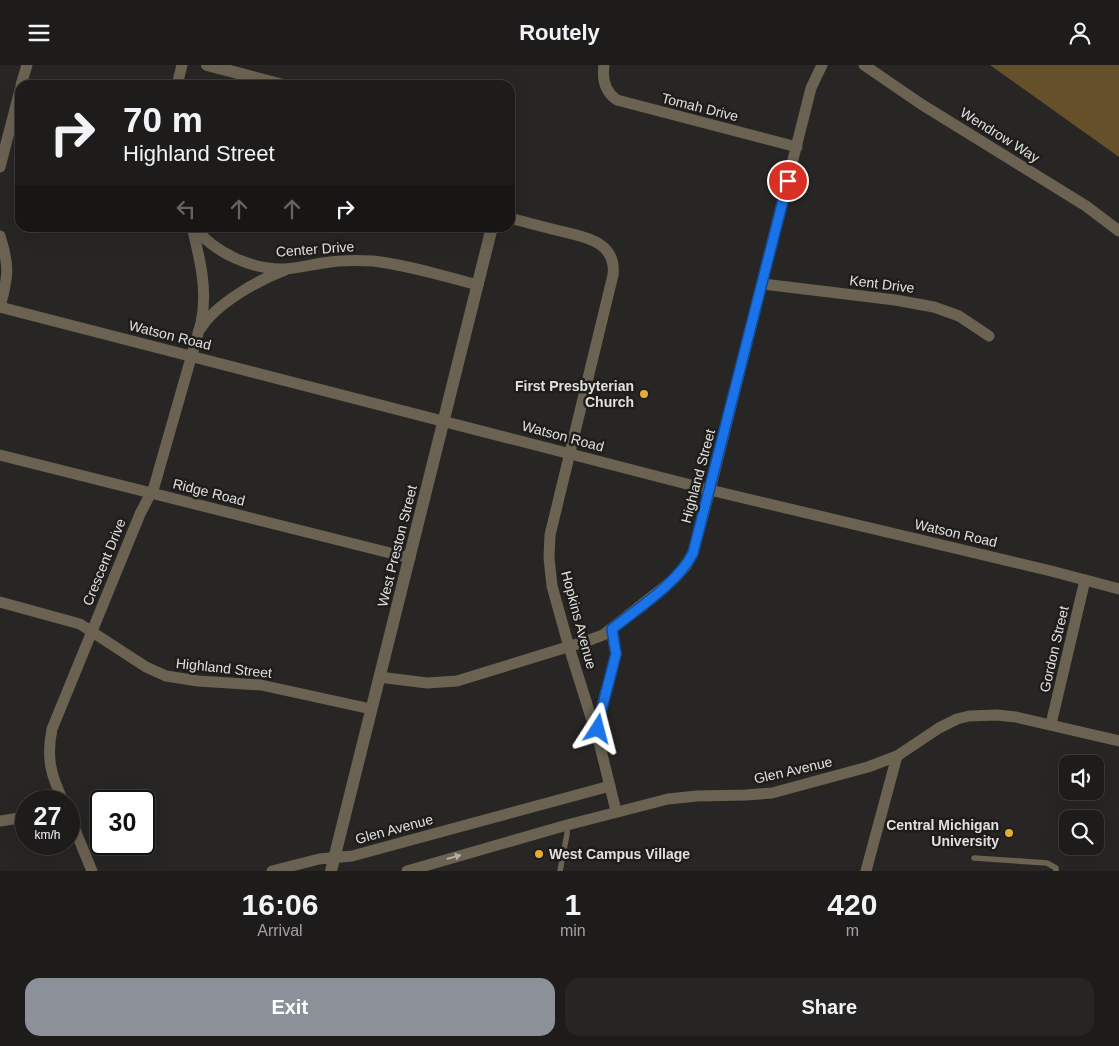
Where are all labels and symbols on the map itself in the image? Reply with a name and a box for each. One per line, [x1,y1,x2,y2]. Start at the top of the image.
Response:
street label: Tomah Drive [660,90,740,124]
street label: Wendrow Way [957,104,1043,166]
pin [767,160,809,202]
street label: Center Drive [275,238,355,260]
street label: Kent Drive [849,272,916,296]
street label: Watson Road [127,317,213,353]
place label: First Presbyterian Church [515,378,634,410]
marker: First Presbyterian Church [638,388,650,400]
street label: Watson Road [520,417,606,455]
street label: Highland Street [678,427,718,525]
street label: Ridge Road [171,475,247,509]
street label: West Preston Street [374,483,420,609]
street label: Crescent Drive [79,516,129,608]
street label: Watson Road [913,516,999,550]
street label: Hopkins Avenue [558,569,600,671]
street label: Gordon Street [1036,604,1072,694]
street label: Highland Street [175,655,273,681]
position arrow [571,702,623,754]
street label: Glen Avenue [752,753,834,787]
speed limit sign: 30 [90,790,155,855]
street label: Glen Avenue [353,811,435,847]
place label: Central Michigan University [886,817,999,849]
marker: Central Michigan University [1003,827,1015,839]
place label: West Campus Village [549,846,690,862]
marker: West Campus Village [533,848,545,860]
one-way arrow [446,853,461,861]

